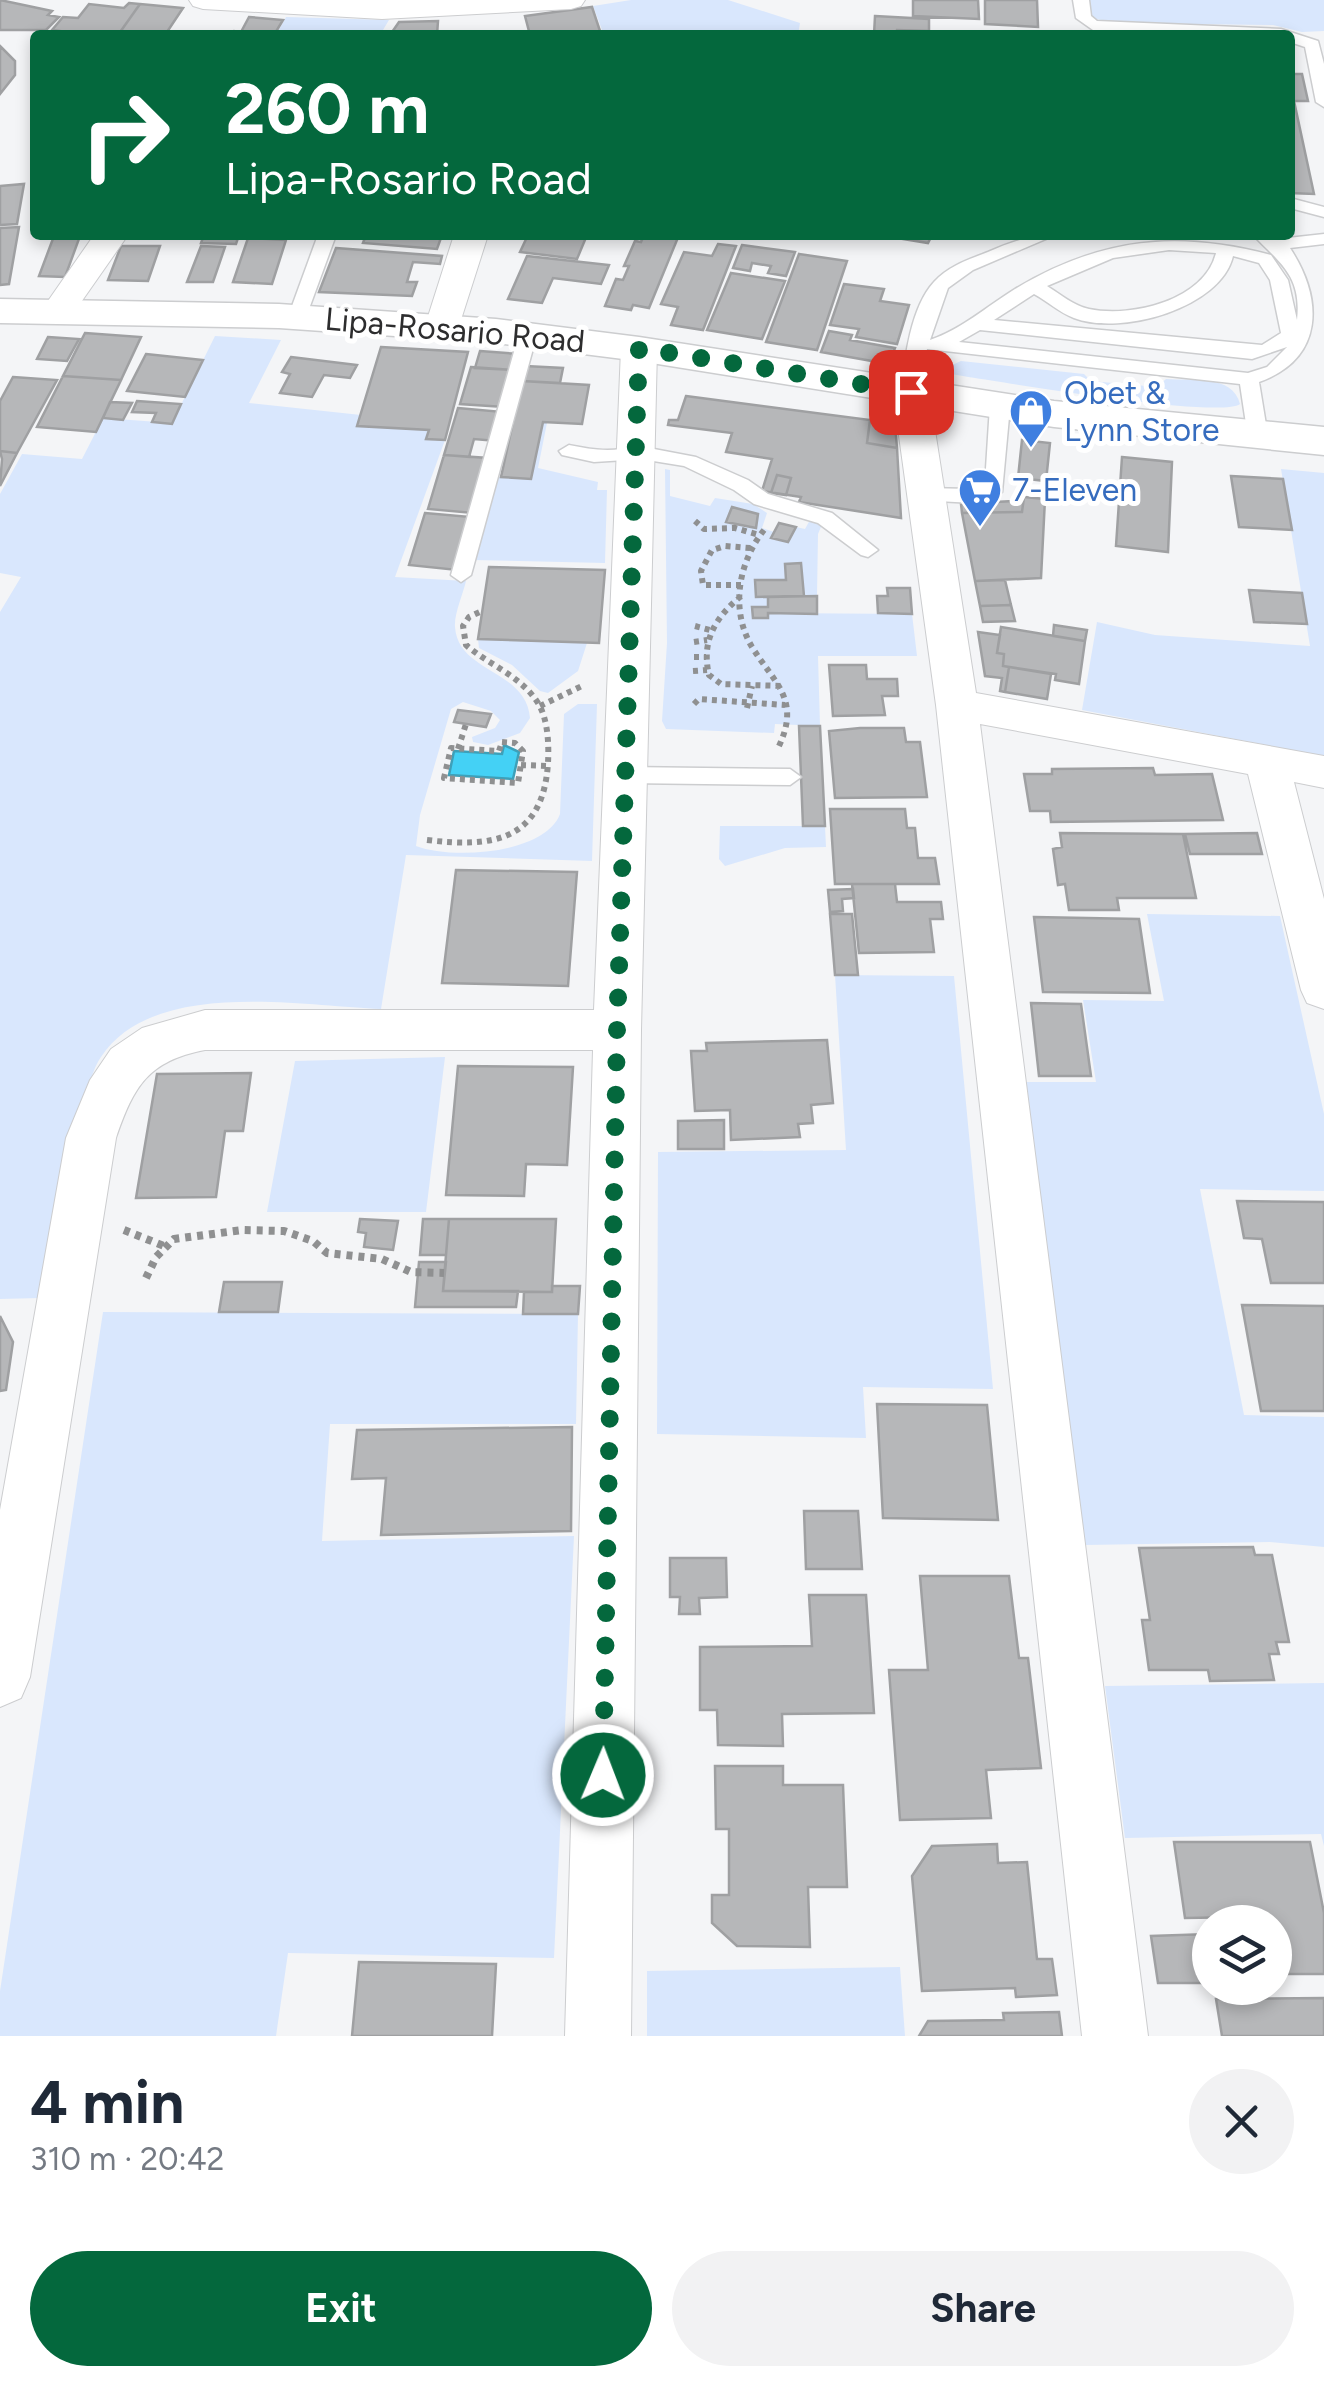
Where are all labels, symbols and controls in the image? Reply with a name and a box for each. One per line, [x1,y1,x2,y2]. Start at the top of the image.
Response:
text: 260 m [225,66,429,151]
icon: right [60,70,190,200]
text: Lipa-Rosario Road [225,151,592,205]
street label: Lipa-Rosario Road [323,300,587,360]
pin [869,350,954,435]
icon: arrive [884,365,939,420]
place label: Obet & Lynn Store [1064,374,1219,449]
shop icon: Obet & Lynn Store [1008,388,1054,449]
supermarket icon: 7-Eleven [957,467,1003,528]
place label: 7-Eleven [1012,471,1137,509]
position arrow [551,1723,655,1827]
map controls [1192,1905,1292,2005]
button: layers [1192,1905,1292,2005]
text: 4 min [30,2066,184,2138]
button: close [1189,2069,1294,2174]
text: 310 m · 20:42 [30,2140,224,2178]
button: Exit [30,2251,652,2366]
button: Share [672,2251,1294,2366]

